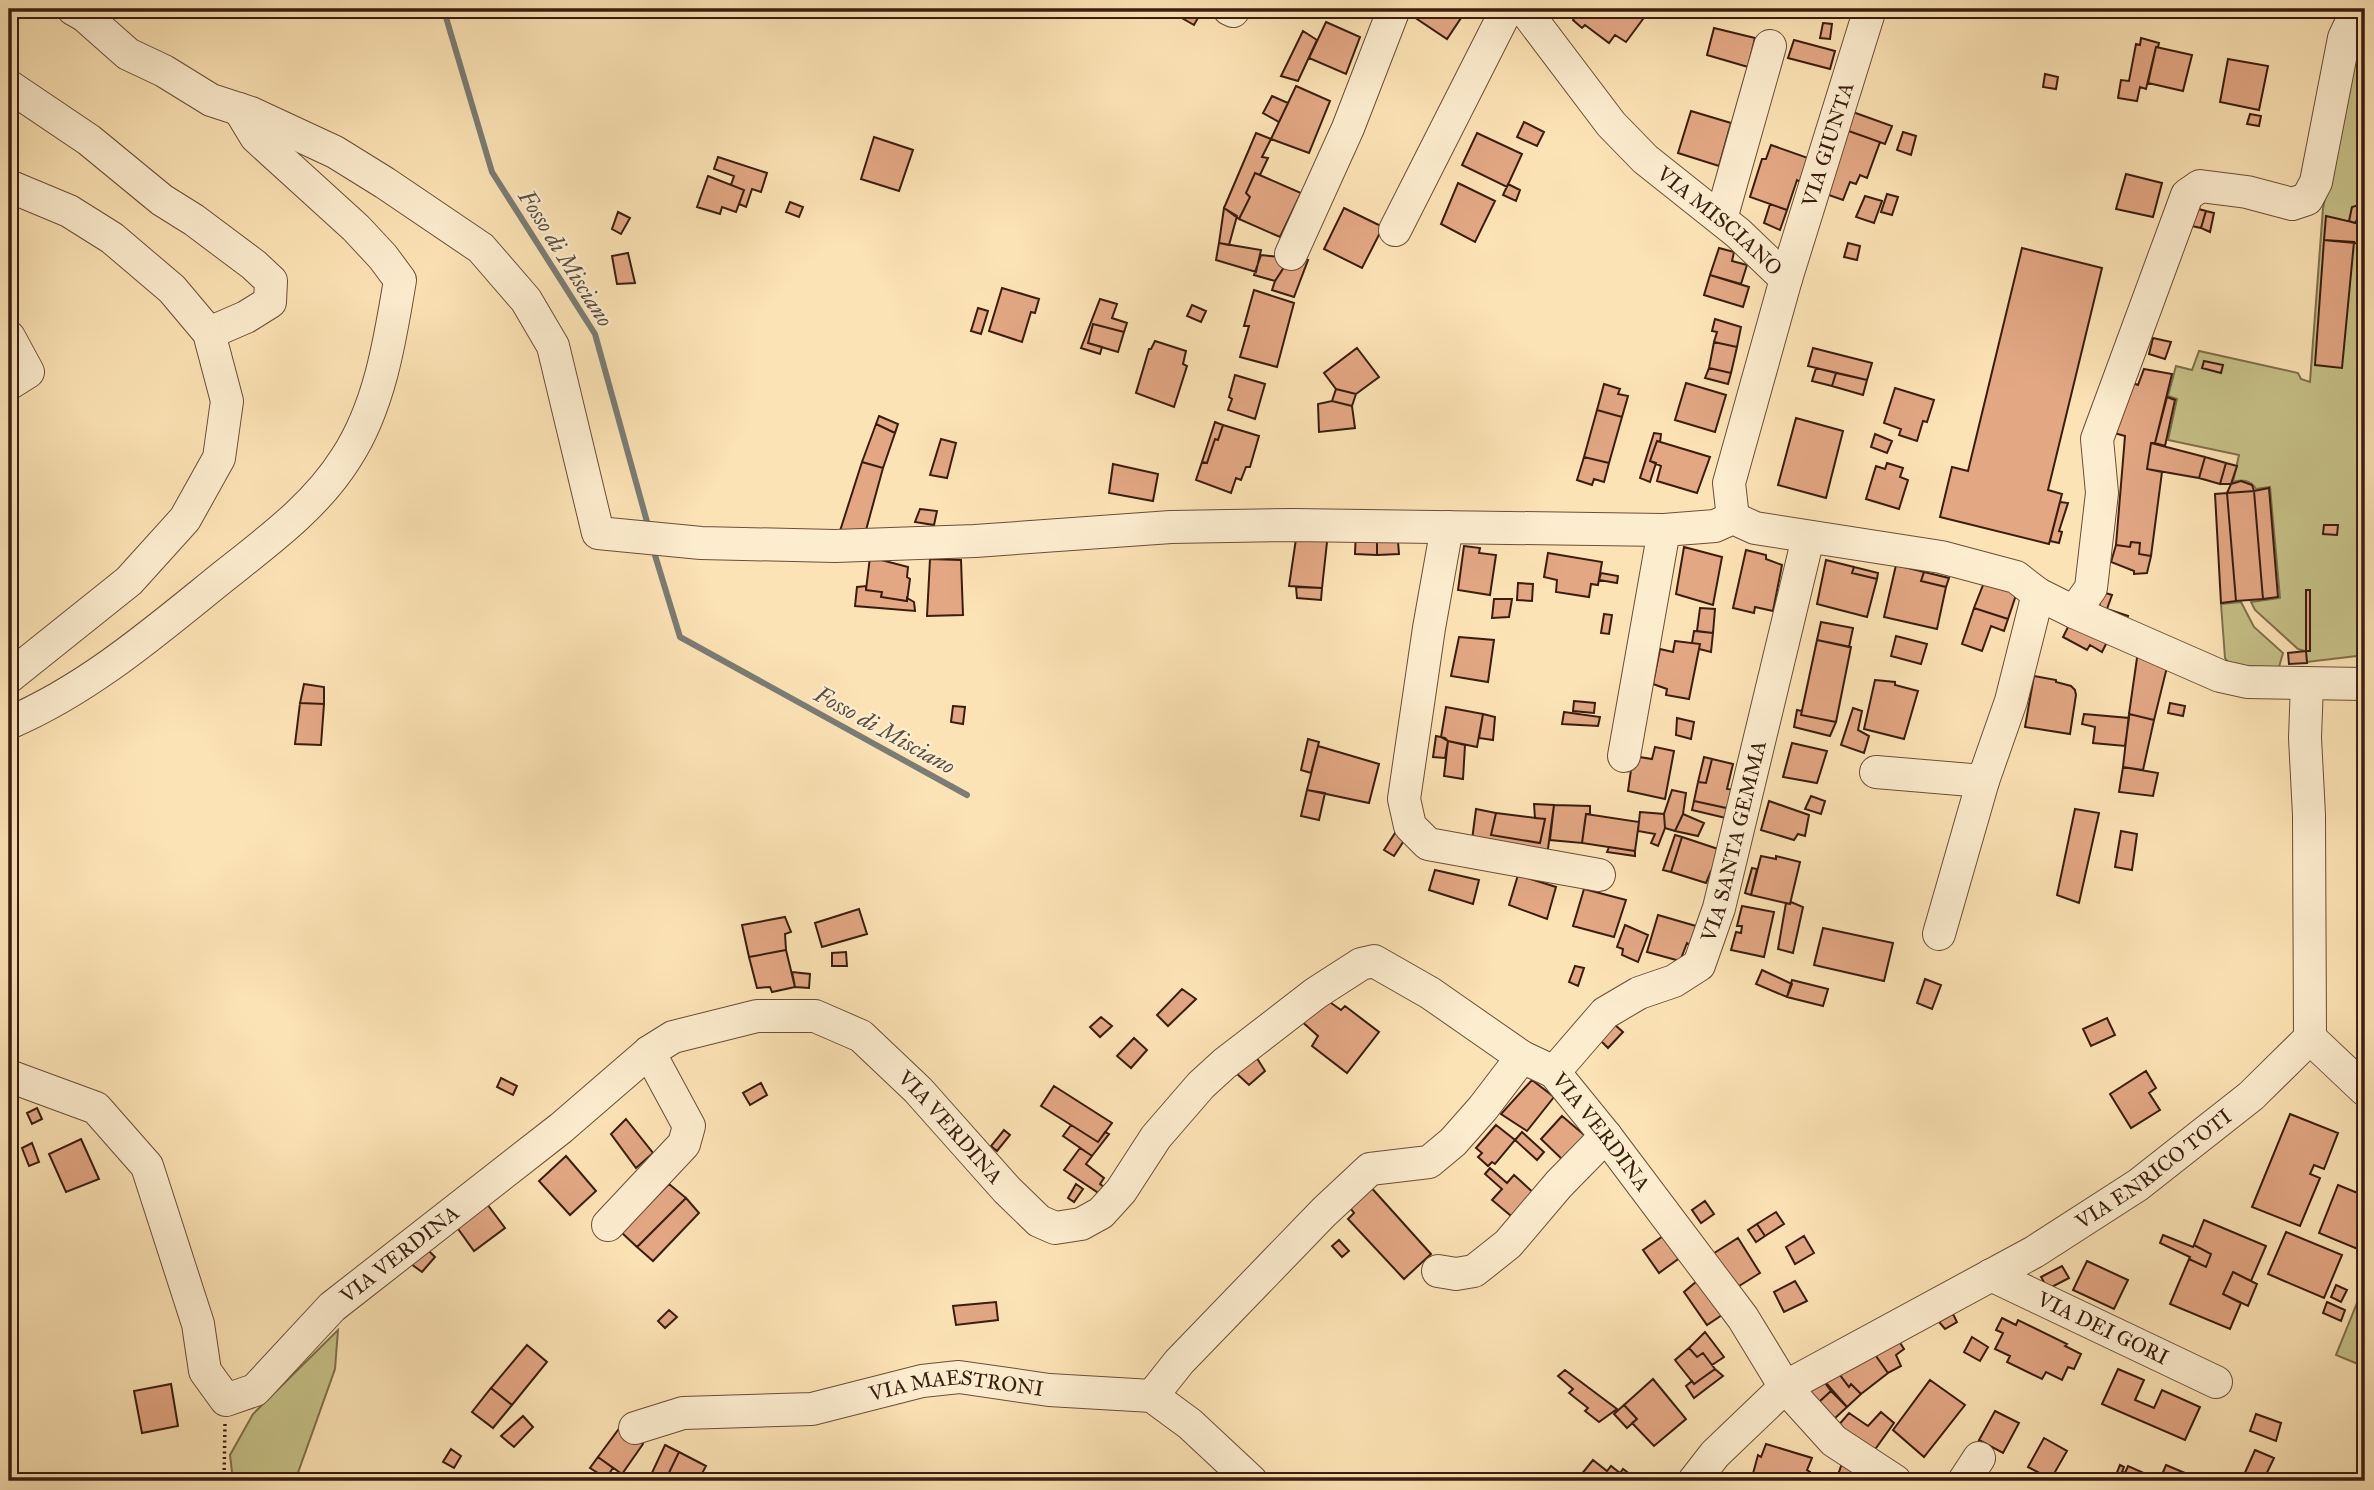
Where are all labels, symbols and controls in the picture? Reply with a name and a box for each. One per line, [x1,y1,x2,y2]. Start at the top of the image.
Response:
street label: VIA GIUNTA [1796,79,1859,211]
street label: VIA MISCIANO [1651,160,1788,281]
water label: Fosso di Misciano [512,183,619,332]
water label: Fosso di Misciano [809,679,960,780]
street label: VIA SANTA GEMMA [1695,738,1772,946]
street label: VIA VERDINA [892,1064,1008,1189]
street label: VIA VERDINA [1546,1066,1656,1196]
street label: VIA ENRICO TOTI [2070,1103,2237,1235]
street label: VIA VERDINA [334,1200,464,1309]
street label: VIA DEI GORI [2032,1286,2173,1371]
street label: VIA MAESTRONI [865,1364,1045,1407]

